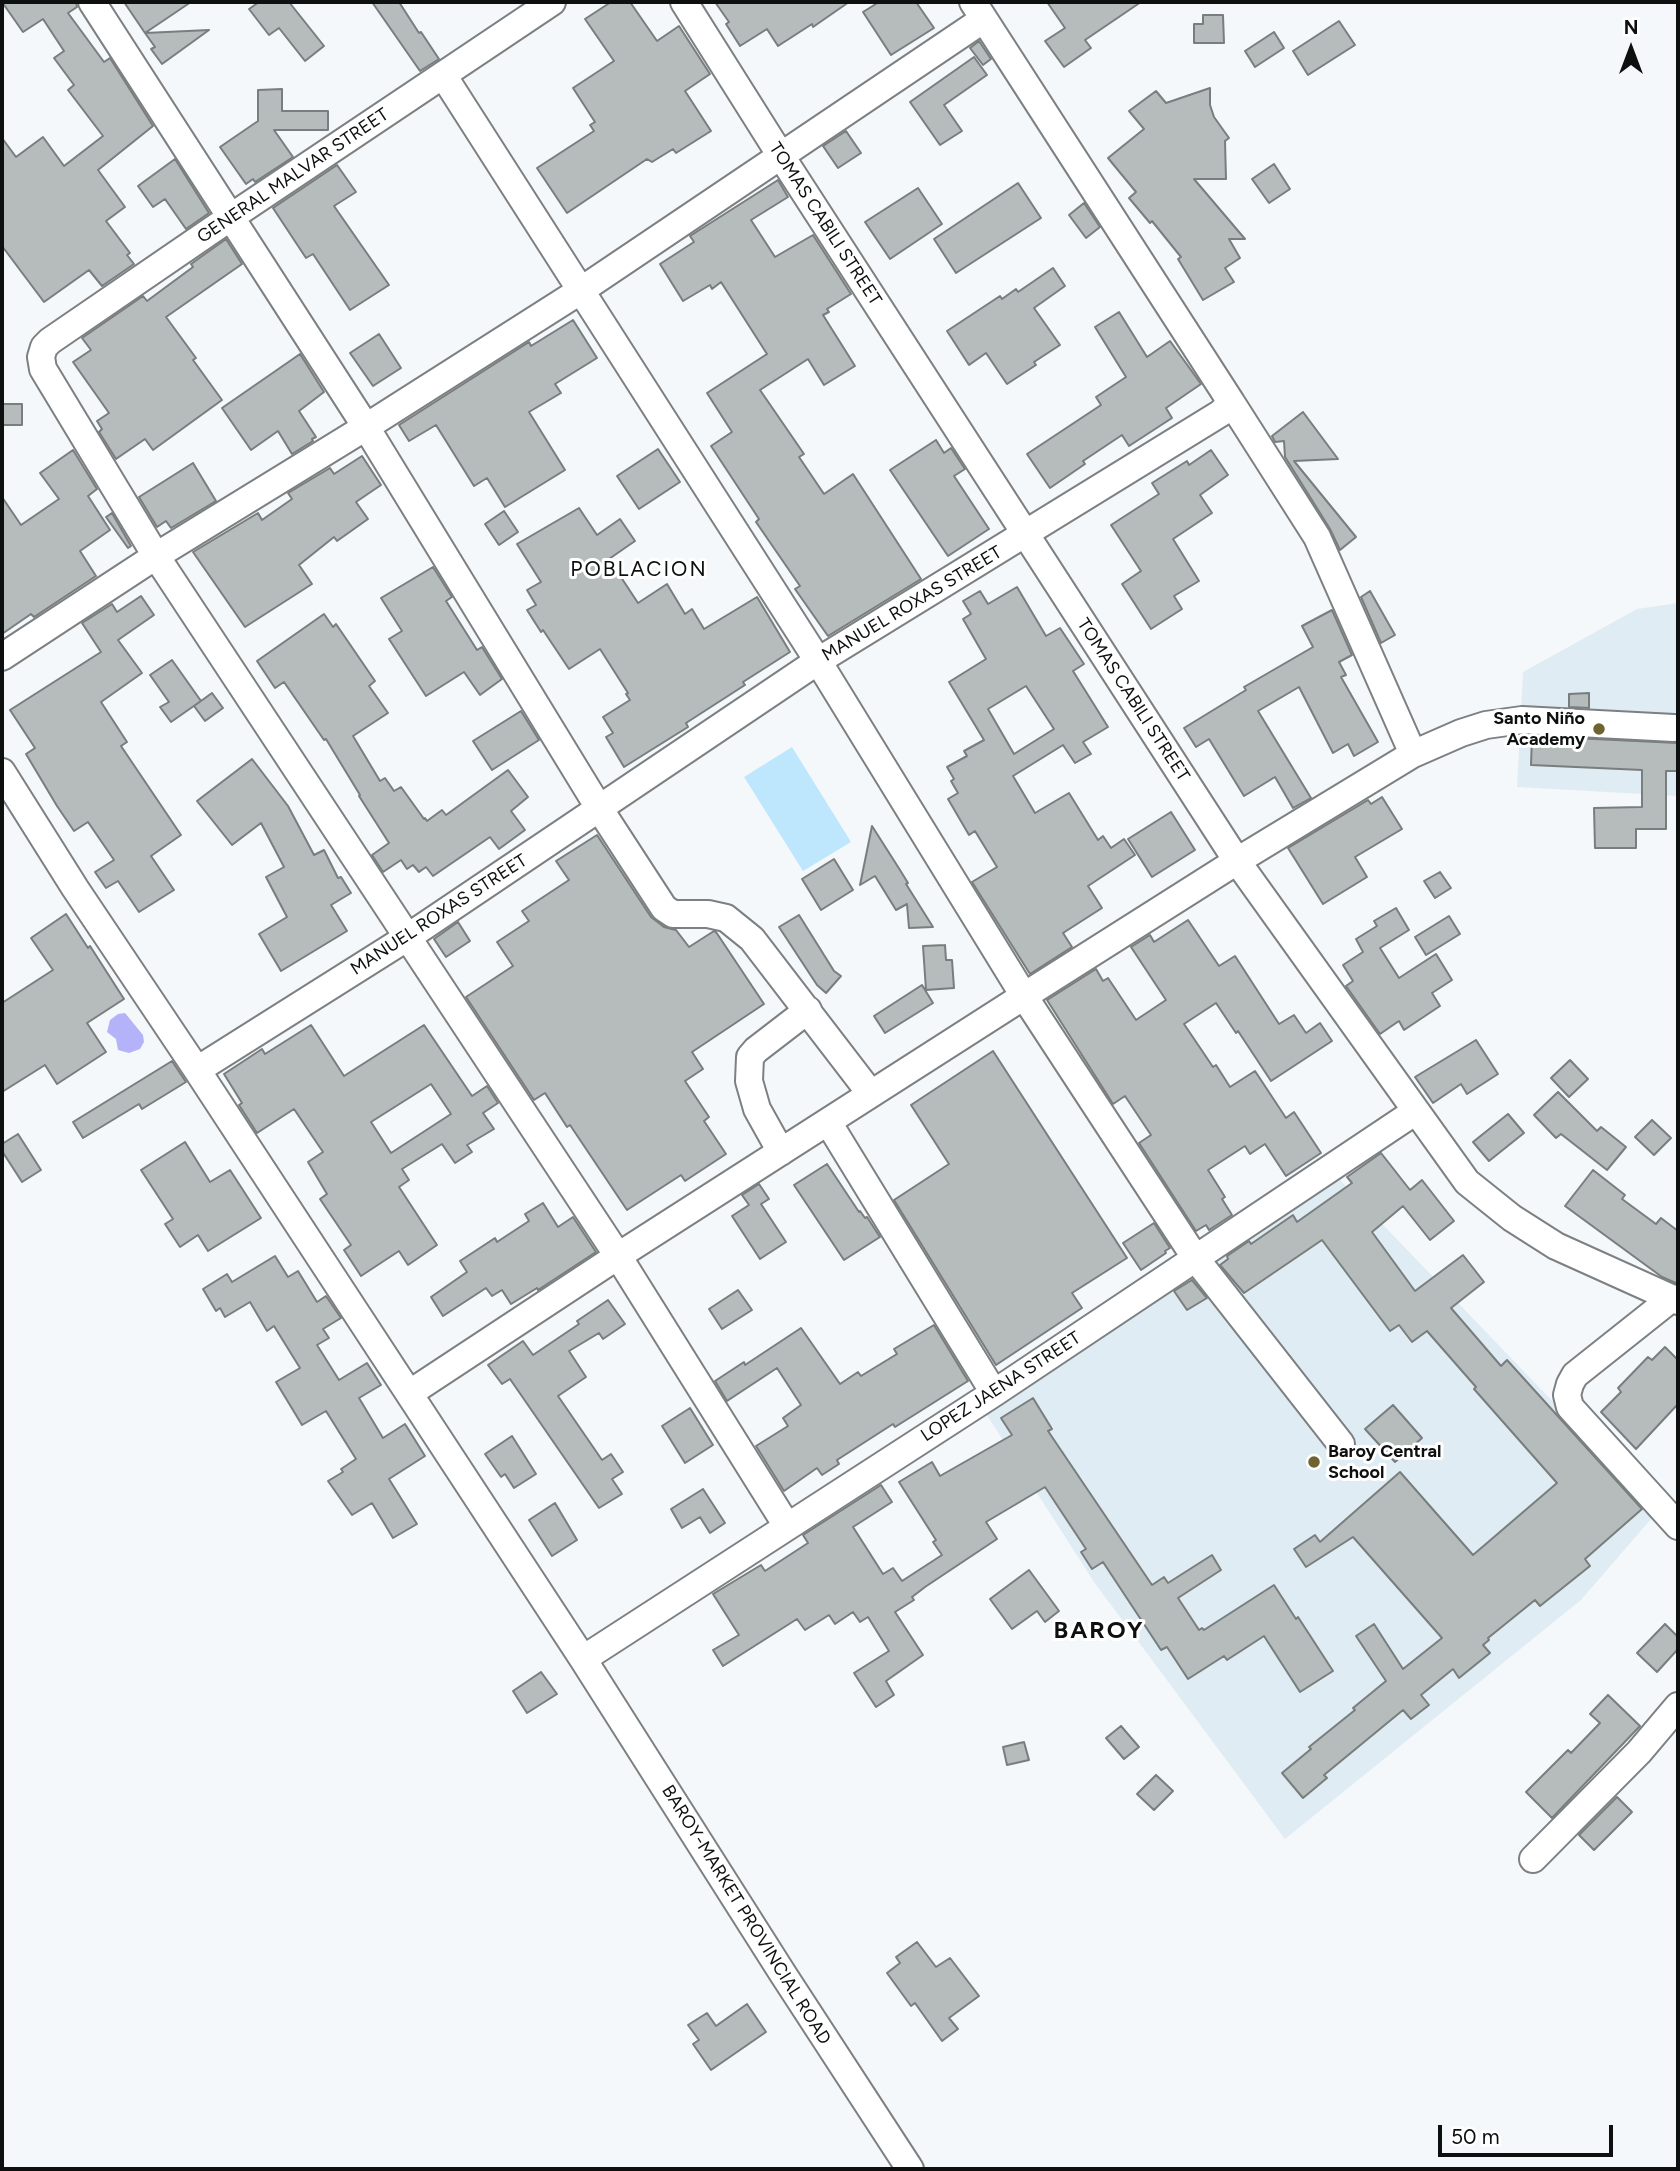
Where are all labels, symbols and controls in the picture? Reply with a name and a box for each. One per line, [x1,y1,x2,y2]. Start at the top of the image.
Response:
north arrow [1596,14,1666,84]
text: N [1624,16,1638,39]
street label: GENERAL MALVAR STREET [193,104,393,248]
street label: TOMAS CABILI STREET [764,138,886,310]
street label: MANUEL ROXAS STREET [818,542,1006,666]
district label: POBLACION [571,557,707,583]
street label: TOMAS CABILI STREET [1072,614,1194,786]
place label: Santo Niño Academy [1493,708,1585,750]
marker: Santo Niño Academy [1591,721,1607,737]
street label: MANUEL ROXAS STREET [347,850,531,980]
street label: LOPEZ JAENA STREET [917,1327,1085,1447]
place label: Baroy Central School [1328,1441,1441,1484]
marker: Baroy Central School [1306,1454,1322,1470]
district label: BAROY [1054,1617,1144,1645]
street label: BAROY-MARKET PROVINCIAL ROAD [657,1781,835,2049]
scale bar [1442,2112,1617,2156]
text: 50 m [1451,2124,1500,2149]

